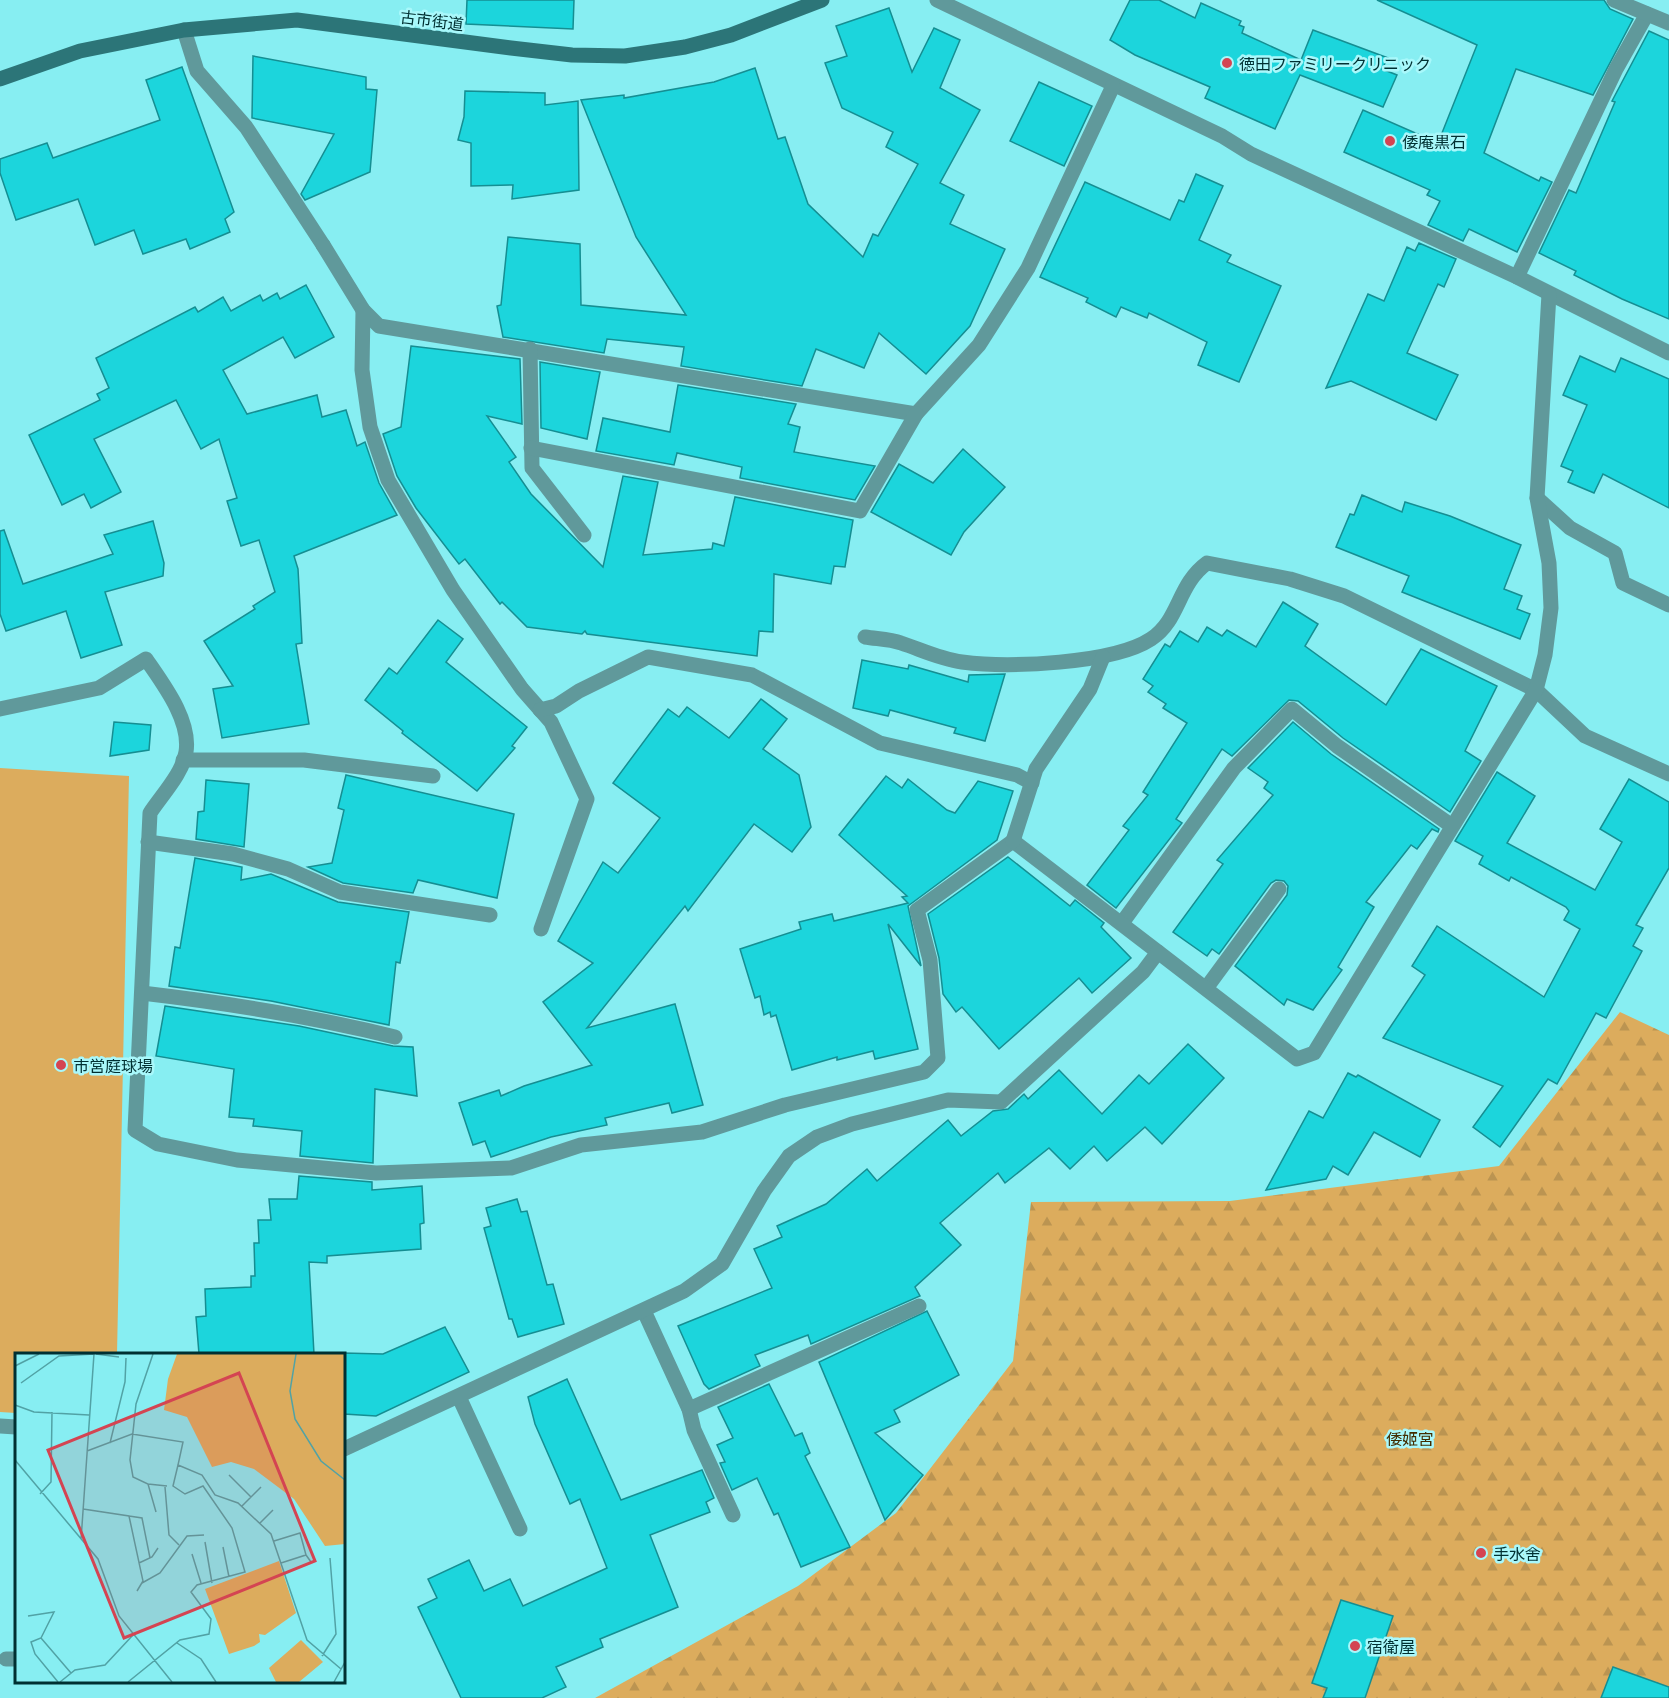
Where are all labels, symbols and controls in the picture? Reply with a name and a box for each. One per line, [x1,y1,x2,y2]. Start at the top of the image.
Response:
street label: 古市街道 [399,7,465,33]
place label: 徳田ファミリークリニック [1239,54,1431,73]
marker: 徳田ファミリークリニック [1220,56,1234,70]
place label: 倭庵黒石 [1402,132,1466,151]
marker: 倭庵黒石 [1383,134,1397,148]
place label: 市営庭球場 [73,1056,153,1075]
marker: 市営庭球場 [54,1058,68,1072]
inset map [15,1353,345,1683]
park label: 倭姬宮 [1386,1429,1434,1448]
place label: 手水舍 [1493,1544,1541,1563]
marker: 手水舍 [1474,1546,1488,1560]
place label: 宿衛屋 [1367,1637,1415,1656]
marker: 宿衛屋 [1348,1639,1362,1653]

